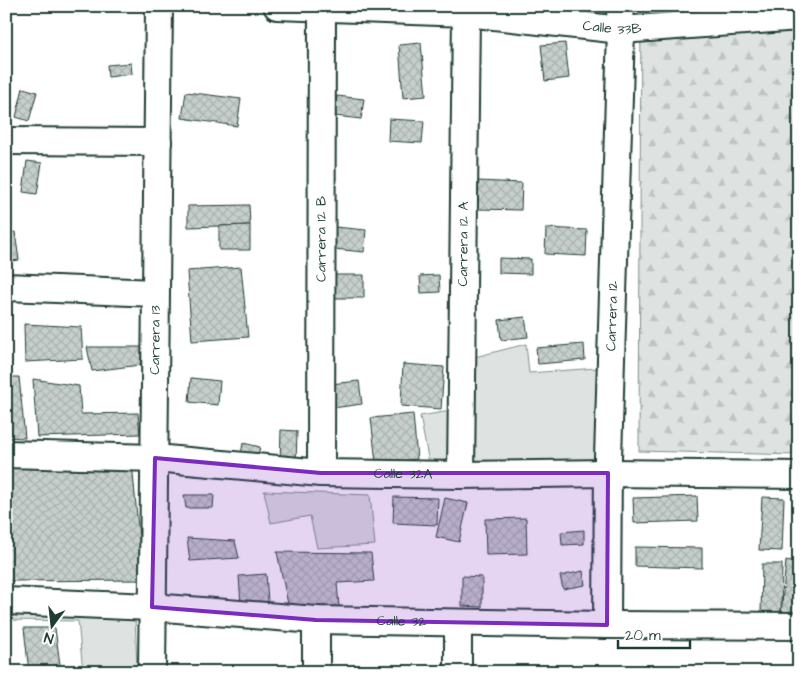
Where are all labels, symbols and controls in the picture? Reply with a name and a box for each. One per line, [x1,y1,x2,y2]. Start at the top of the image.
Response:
street label: Calle 33B [582,16,642,40]
street label: Carrera 12 B [311,196,332,282]
street label: Carrera 12 A [453,201,474,287]
street label: Carrera 12 [601,281,623,352]
street label: Carrera 13 [145,305,166,375]
street label: Calle 32A [374,464,433,485]
north arrow [28,600,78,650]
street label: Calle 32 [376,611,426,632]
scale bar [618,618,690,650]
text: 20 m [625,625,661,646]
text: N [42,627,56,648]

